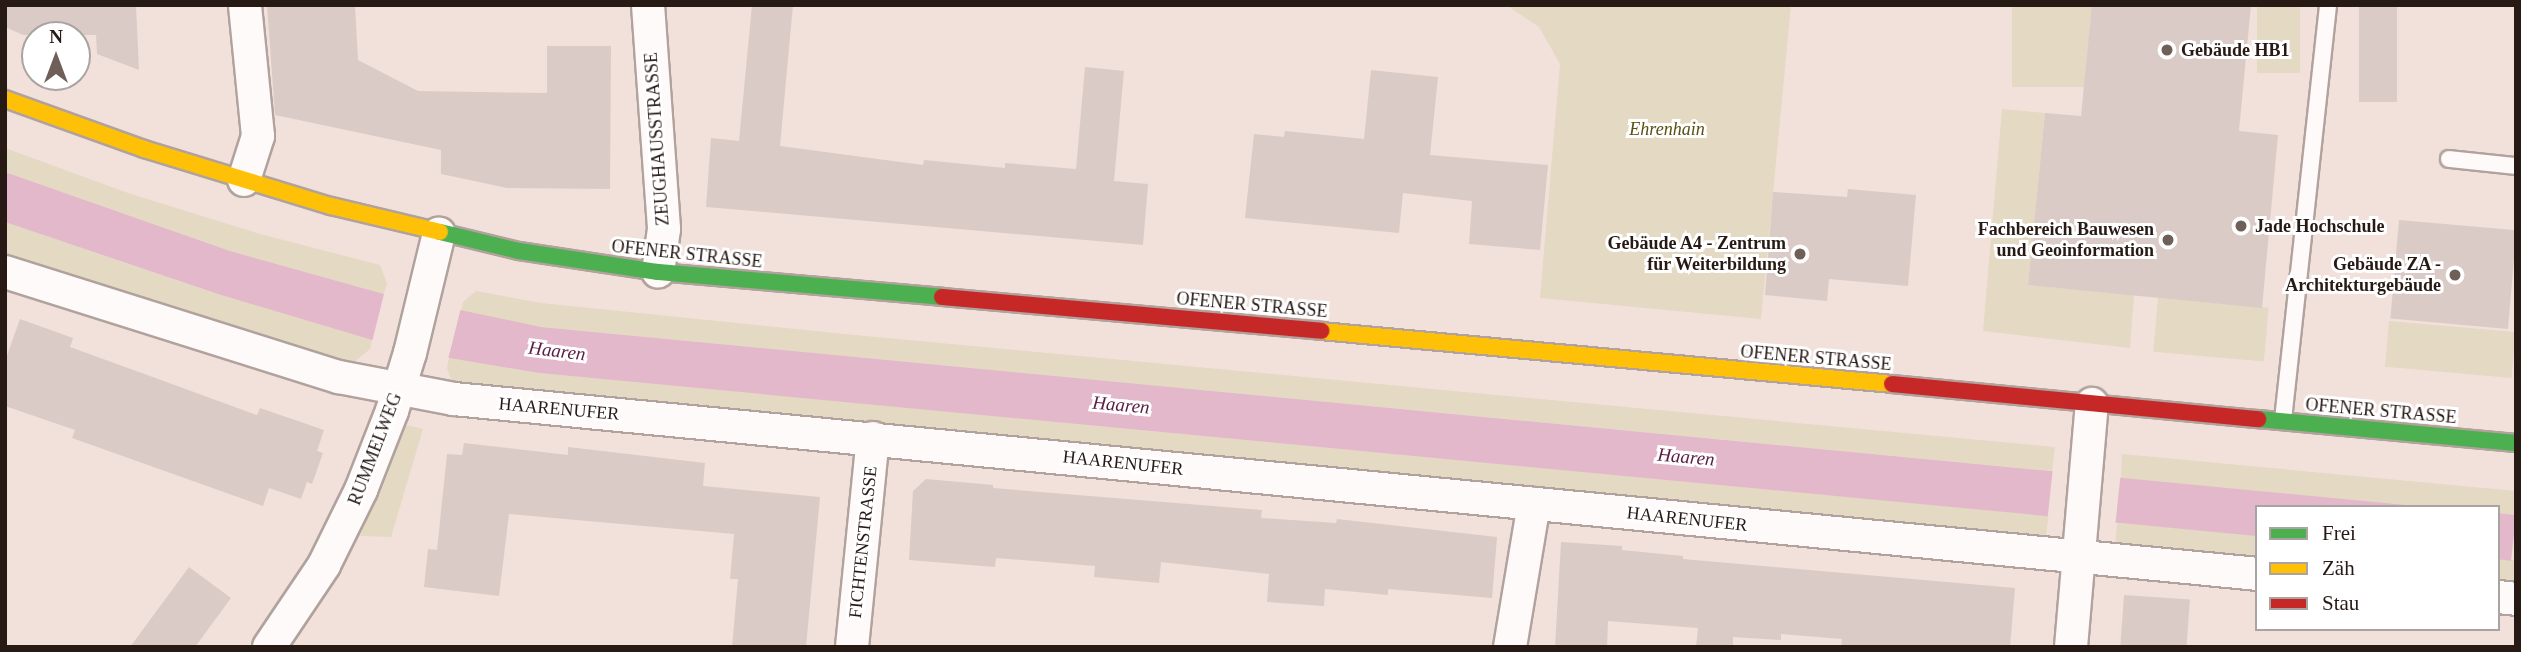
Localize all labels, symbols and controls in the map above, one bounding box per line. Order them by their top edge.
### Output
north arrow [21,21,91,91]
text: N [49,26,63,47]
place label: Gebäude HB1 [2181,39,2290,61]
marker: Gebäude HB1 [2159,42,2175,58]
street label: ZEUGHAUSSTRASSE [640,51,674,227]
park label: Ehrenhain [1629,118,1705,140]
place label: Jade Hochschule [2255,215,2385,237]
marker: Jade Hochschule [2233,218,2249,234]
place label: Fachbereich Bauwesen und Geoinformation [1978,219,2154,262]
marker: Fachbereich Bauwesen und Geoinformation [2160,232,2176,248]
place label: Gebäude A4 - Zentrum für Weiterbildung [1607,233,1786,276]
street label: OFENER STRASSE [611,235,763,273]
marker: Gebäude A4 - Zentrum für Weiterbildung [1792,246,1808,262]
place label: Gebäude ZA - Architekturgebäude [2285,254,2441,296]
marker: Gebäude ZA - Architekturgebäude [2447,267,2463,283]
street label: OFENER STRASSE [1176,288,1328,322]
water label: Haaren [527,336,587,366]
street label: OFENER STRASSE [1740,341,1892,375]
street label: RUMMELWEG [344,390,406,508]
water label: Haaren [1091,391,1151,419]
street label: HAARENUFER [498,393,620,425]
street label: OFENER STRASSE [2305,394,2457,428]
water label: Haaren [1656,443,1716,471]
street label: HAARENUFER [1062,446,1184,480]
street label: FICHTENSTRASSE [844,465,882,619]
street label: HAARENUFER [1626,502,1748,536]
legend [2255,505,2500,631]
text: Frei [2322,521,2356,545]
text: Zäh [2322,556,2355,580]
text: Stau [2322,591,2359,615]

